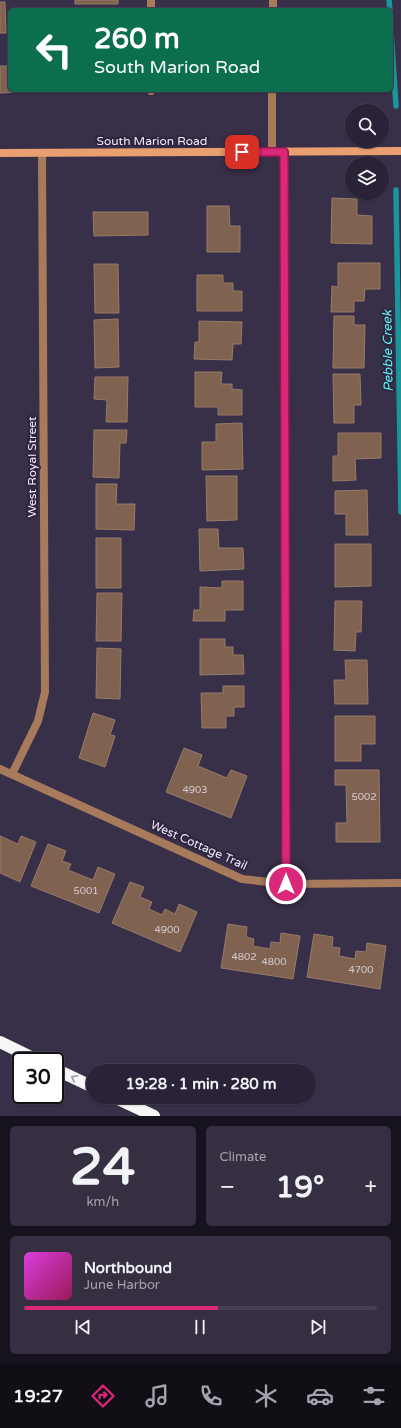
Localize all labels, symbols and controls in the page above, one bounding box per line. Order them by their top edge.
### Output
text: 260 m [94,22,180,56]
icon: left [28,24,80,76]
text: South Marion Road [94,56,260,78]
map controls [345,104,389,200]
button: search [345,104,389,148]
street label: South Marion Road [97,134,207,148]
pin [225,135,259,169]
icon: arrive [231,141,253,163]
button: layers [345,156,389,200]
water label: Pebble Creek [379,309,397,392]
street label: West Royal Street [25,416,39,518]
house number: 4903 [182,784,208,796]
house number: 5002 [351,791,377,803]
street label: West Cottage Trail [148,817,250,873]
position arrow [265,863,307,905]
house number: 5001 [73,885,99,897]
house number: 4900 [154,924,180,936]
house number: 4802 [231,951,257,963]
house number: 4800 [261,956,287,968]
house number: 4700 [348,964,374,976]
speed limit sign: 30 [12,1052,64,1104]
one-way arrow [71,1075,78,1083]
text: 19:28 · 1 min · 280 m [126,1075,276,1093]
text: 24 [70,1136,135,1199]
text: Climate [220,1149,266,1165]
text: 19° [275,1169,324,1206]
text: − [220,1174,235,1200]
text: + [365,1174,377,1200]
text: km/h [86,1194,119,1210]
text: Northbound [84,1259,172,1277]
text: June Harbor [84,1277,160,1293]
icon: previous [72,1316,94,1338]
icon: pause [189,1316,211,1338]
icon: next [307,1316,329,1338]
icon: directions [89,1382,117,1410]
icon: music [143,1382,171,1410]
icon: phone [197,1382,225,1410]
icon: climate [252,1382,280,1410]
icon: car [306,1382,334,1410]
icon: filters [360,1382,388,1410]
text: 19:27 [13,1385,63,1407]

